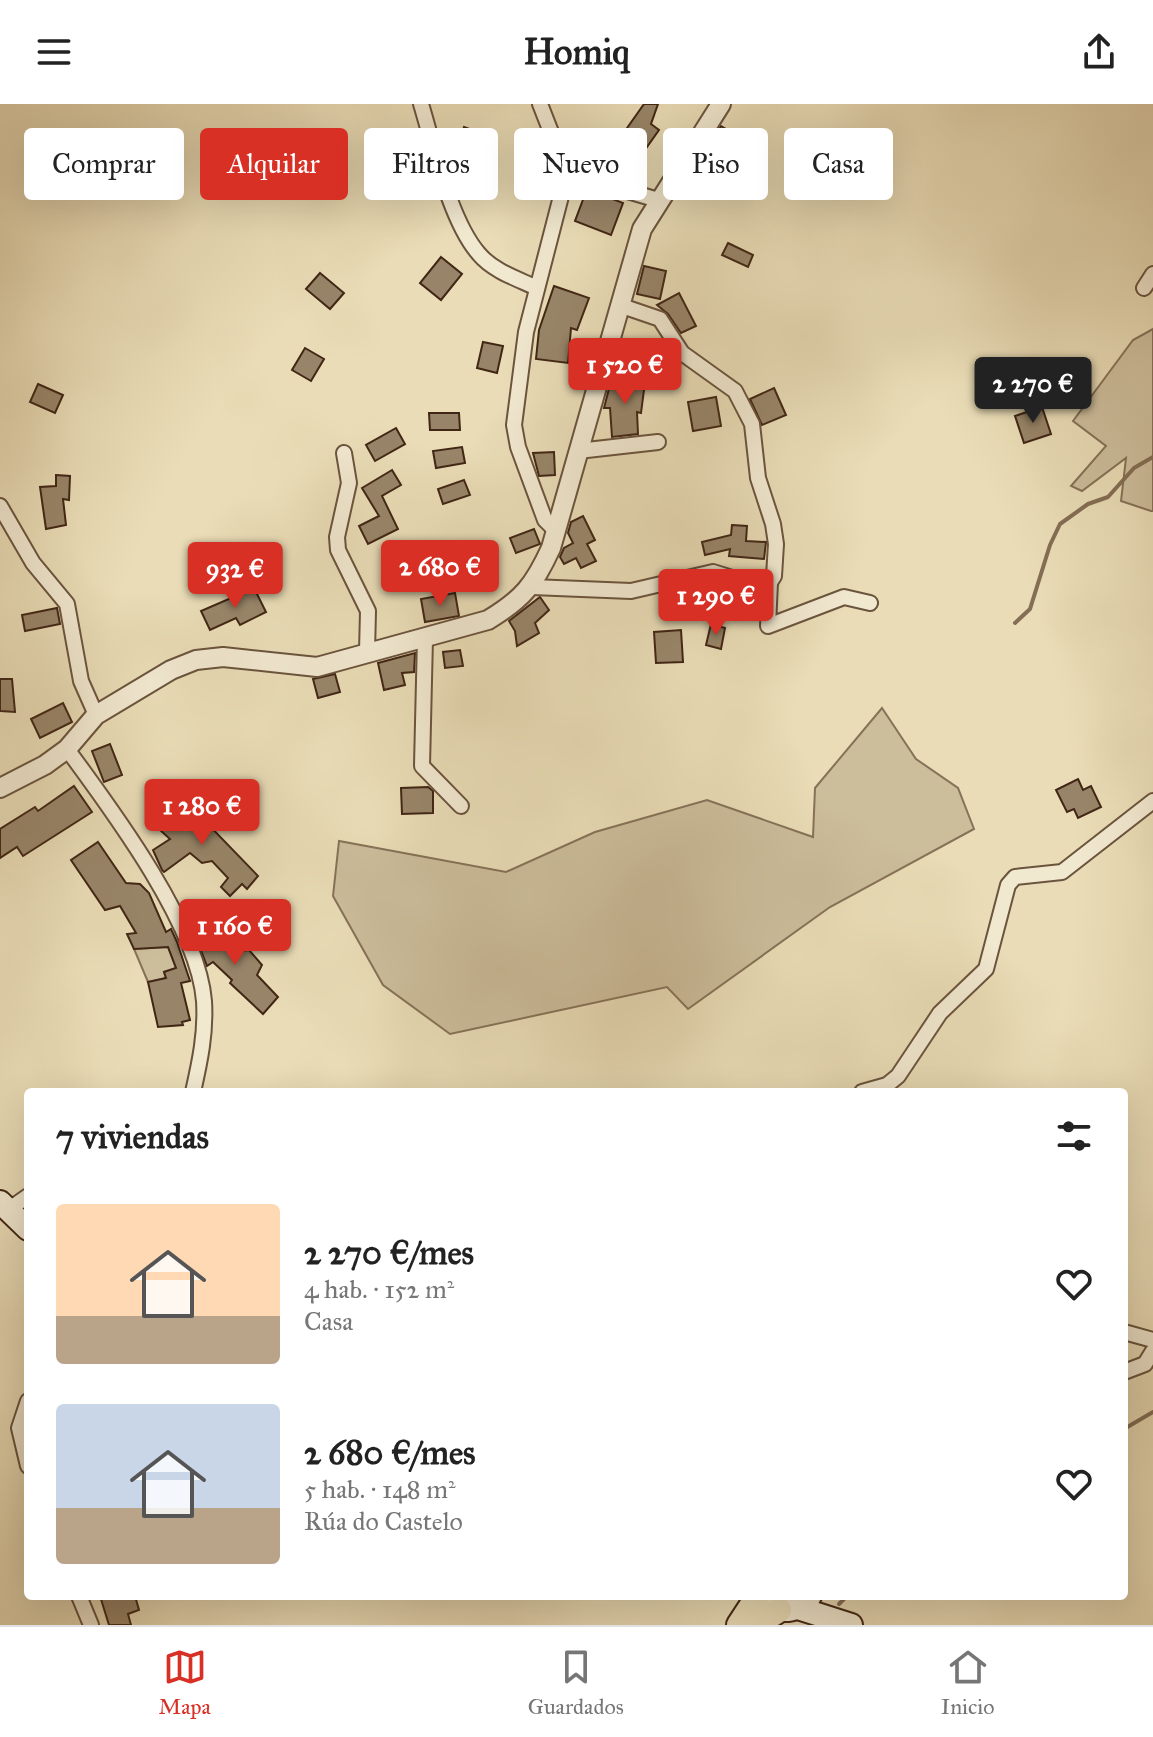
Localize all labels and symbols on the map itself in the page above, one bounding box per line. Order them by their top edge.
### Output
pin: 1 520 € [551,338,699,406]
pin: 2 270 € [959,357,1107,425]
pin: 2 680 € [366,540,514,608]
pin: 932 € [179,542,291,610]
pin: 1 290 € [642,569,790,637]
pin: 1 280 € [128,779,276,847]
pin: 1 160 € [161,899,309,967]

